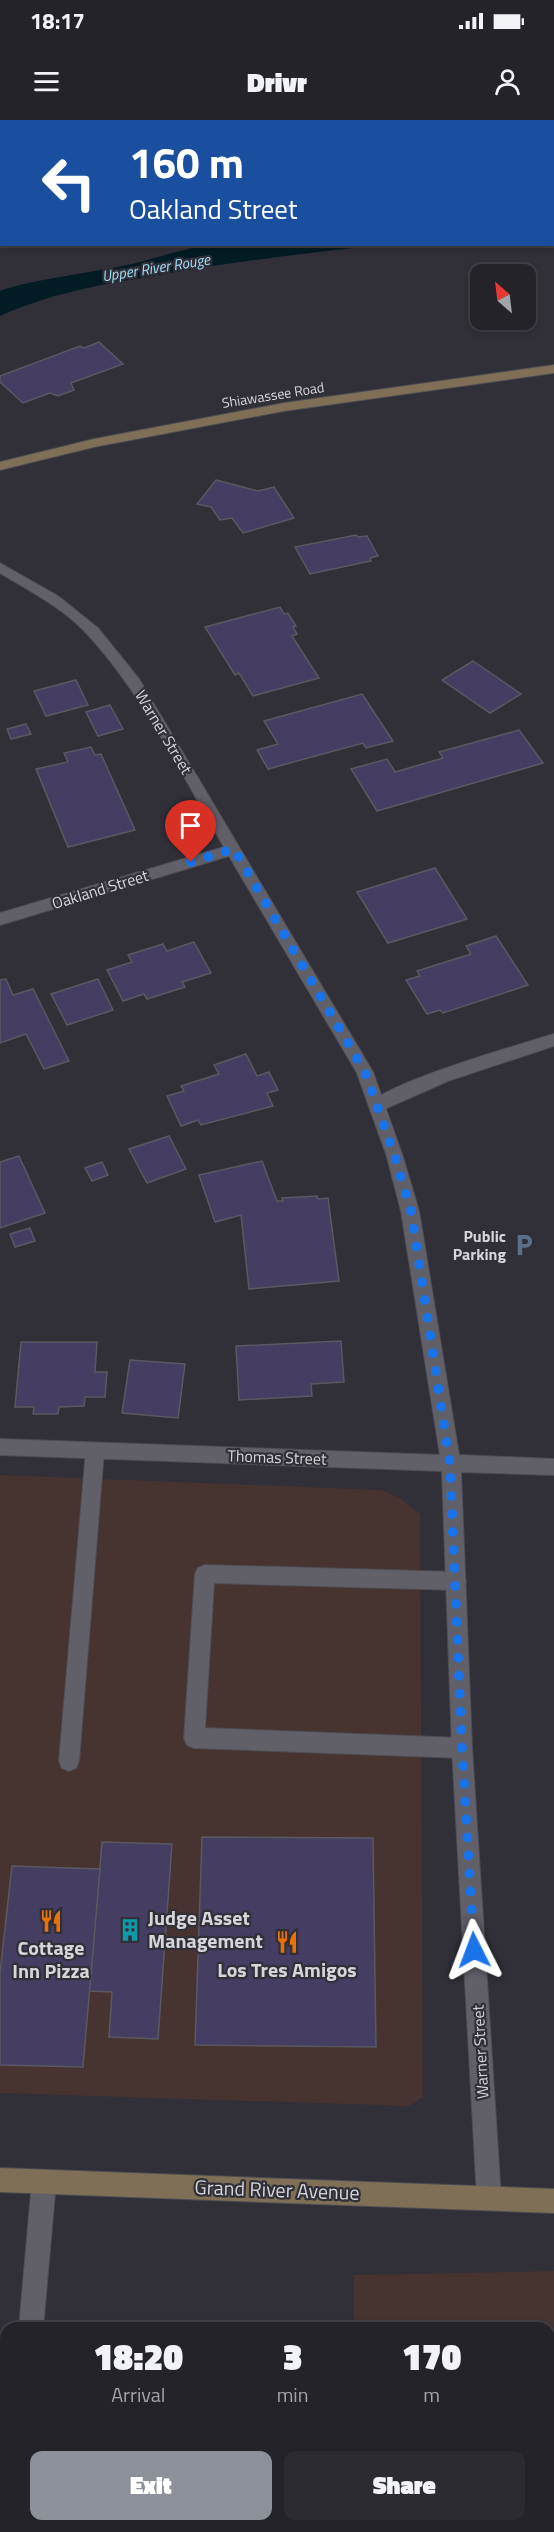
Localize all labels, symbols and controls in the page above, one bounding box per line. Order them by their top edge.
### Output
text: 18:17 [30,4,85,38]
text: Drivr [247,61,307,102]
icon: menu [30,65,63,98]
icon: person [491,65,524,98]
text: 160 m [129,130,244,194]
icon: left [30,144,108,222]
text: Oakland Street [129,188,297,229]
water label: Upper River Rouge [100,247,213,287]
north arrow [470,264,536,330]
map controls [470,264,536,330]
street label: Shiawassee Road [220,376,326,413]
street label: Warner Street [129,685,199,779]
pin [165,800,216,862]
icon: arrive [174,809,207,842]
street label: Oakland Street [49,863,152,915]
place label: Public Parking [453,1224,506,1266]
parking icon: Public Parking [511,1232,537,1258]
street label: Thomas Street [227,1443,327,1471]
place label: Judge Asset Management [148,1902,263,1956]
restaurant icon: Cottage Inn Pizza [38,1908,64,1934]
building icon: Judge Asset Management [117,1917,143,1943]
position arrow [442,1918,506,1982]
restaurant icon: Los Tres Amigos [274,1929,300,1955]
place label: Cottage Inn Pizza [12,1932,90,1986]
place label: Los Tres Amigos [217,1954,357,1985]
street label: Warner Street [466,2004,494,2100]
street label: Grand River Avenue [194,2171,360,2208]
text: 18:20 [94,2329,183,2384]
text: 3 [283,2329,302,2384]
text: 170 [402,2329,461,2384]
text: Arrival [111,2379,165,2410]
text: min [277,2379,308,2410]
text: m [423,2379,440,2410]
button: Exit [30,2451,272,2520]
button: Share [284,2451,525,2520]

